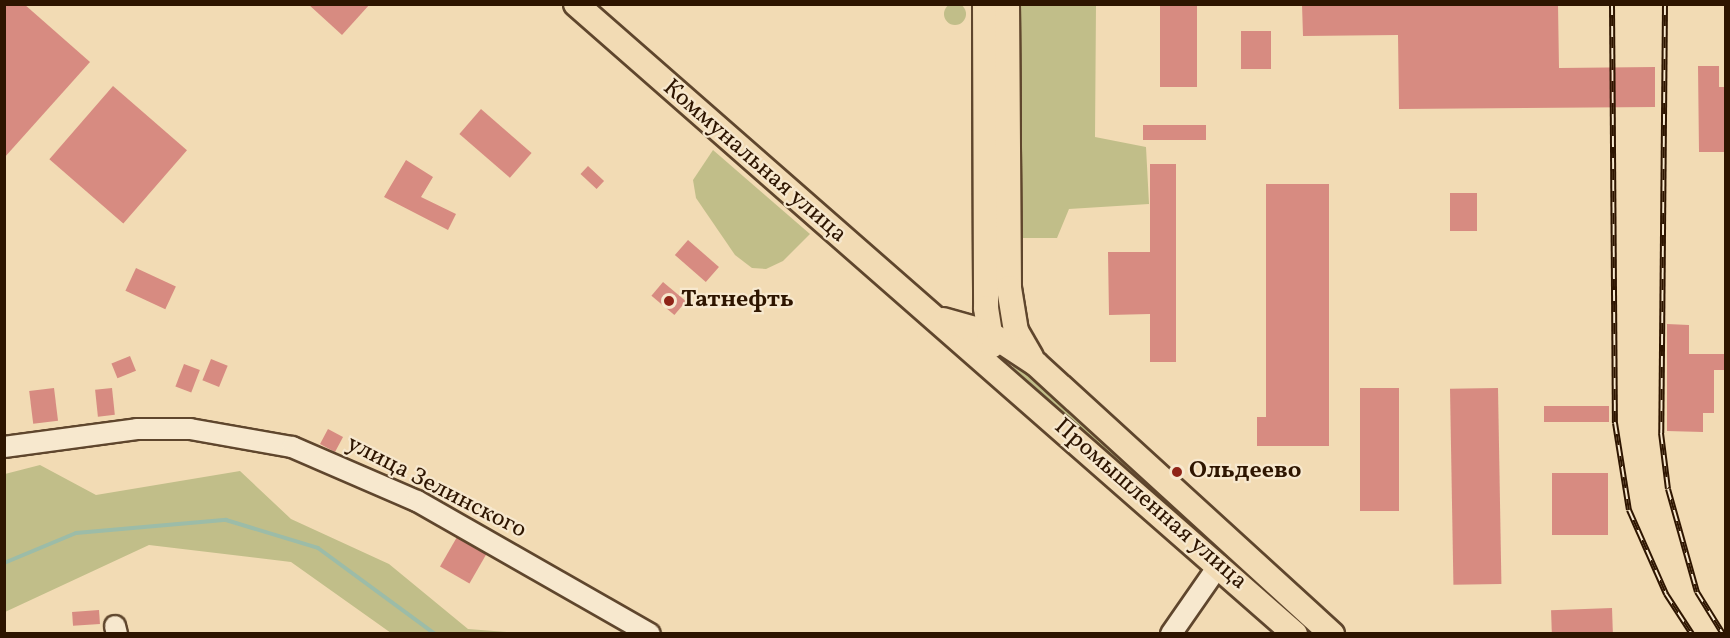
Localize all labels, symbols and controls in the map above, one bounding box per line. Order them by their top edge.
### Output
street label: Коммунальная улица [656,74,852,250]
place label: Татнефть [681,287,794,315]
marker: Татнефть [662,294,676,308]
street label: Промышленная улица [1047,413,1253,597]
street label: улица Зелинского [341,430,531,546]
place label: Ольдеево [1189,458,1302,486]
marker: Ольдеево [1170,465,1184,479]

